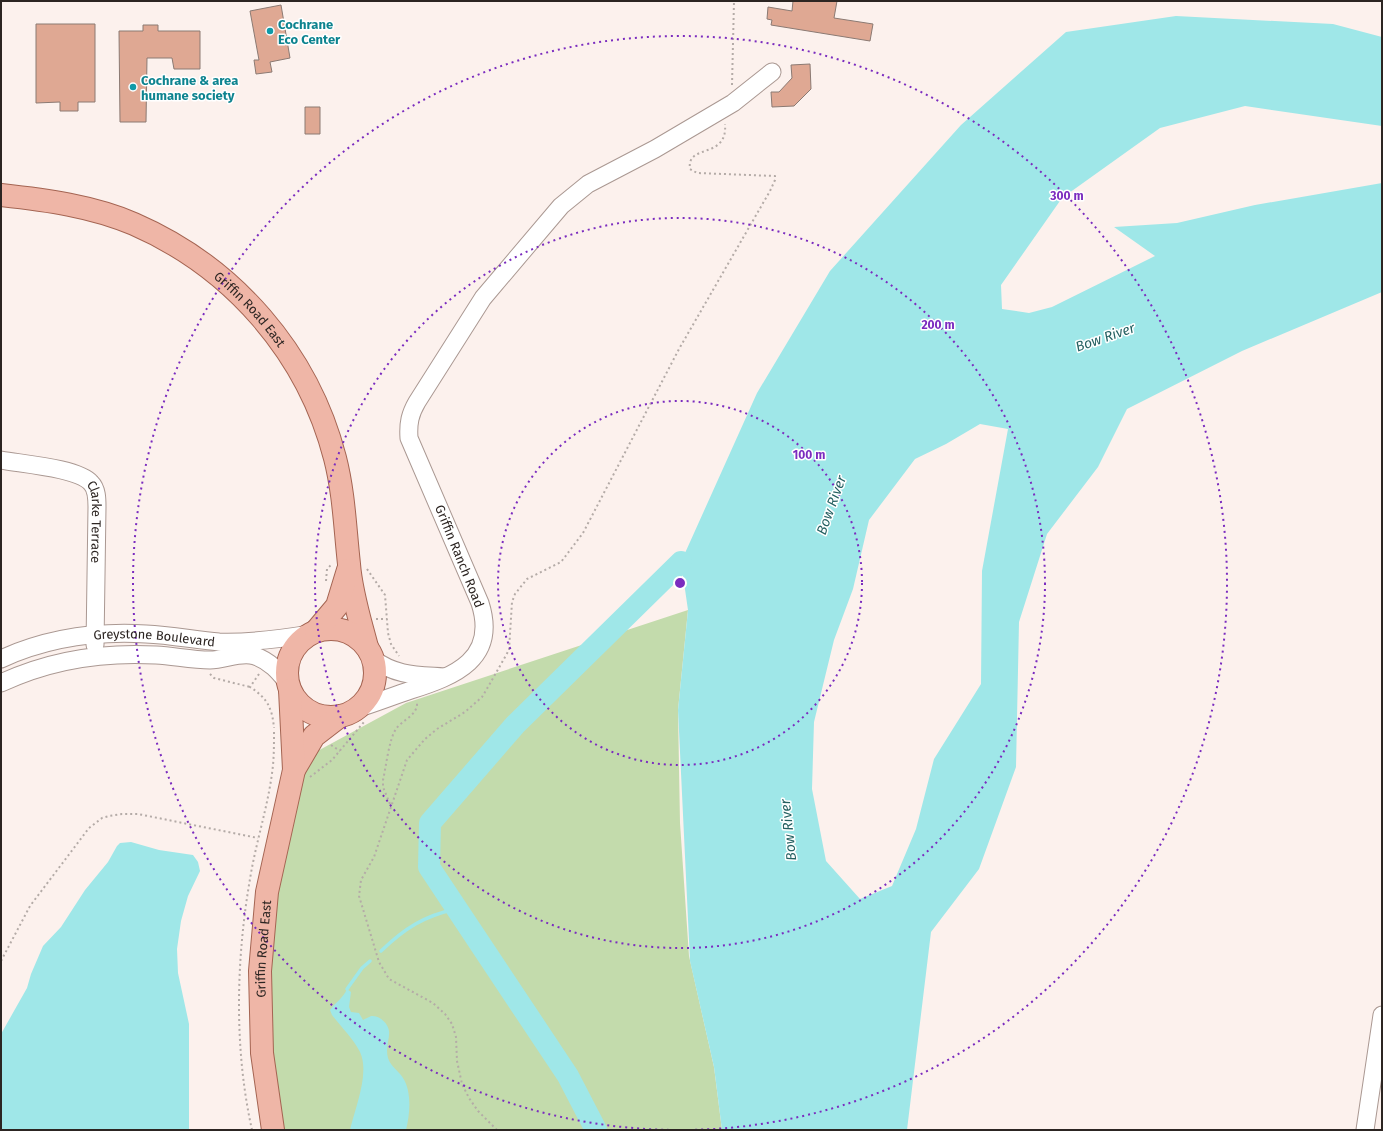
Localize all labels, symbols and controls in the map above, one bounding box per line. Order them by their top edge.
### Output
place label: Cochrane Eco Center [278,17,341,47]
marker: Cochrane Eco Center [265,26,275,36]
place label: Cochrane & area humane society [141,73,238,103]
marker: Cochrane & area humane society [128,82,138,92]
text: 300 m [1049,189,1084,203]
street label: Griffin Road East [211,268,289,350]
text: 200 m [921,318,955,332]
water label: Bow River [1073,319,1138,356]
text: 100 m [793,448,825,462]
water label: Bow River [813,473,850,537]
street label: Clarke Terrace [84,478,104,563]
street label: Griffin Ranch Road [432,503,487,610]
centre of rings [673,576,687,590]
street label: Greystone Boulevard [93,626,216,650]
water label: Bow River [777,798,800,862]
street label: Griffin Road East [253,899,274,998]

